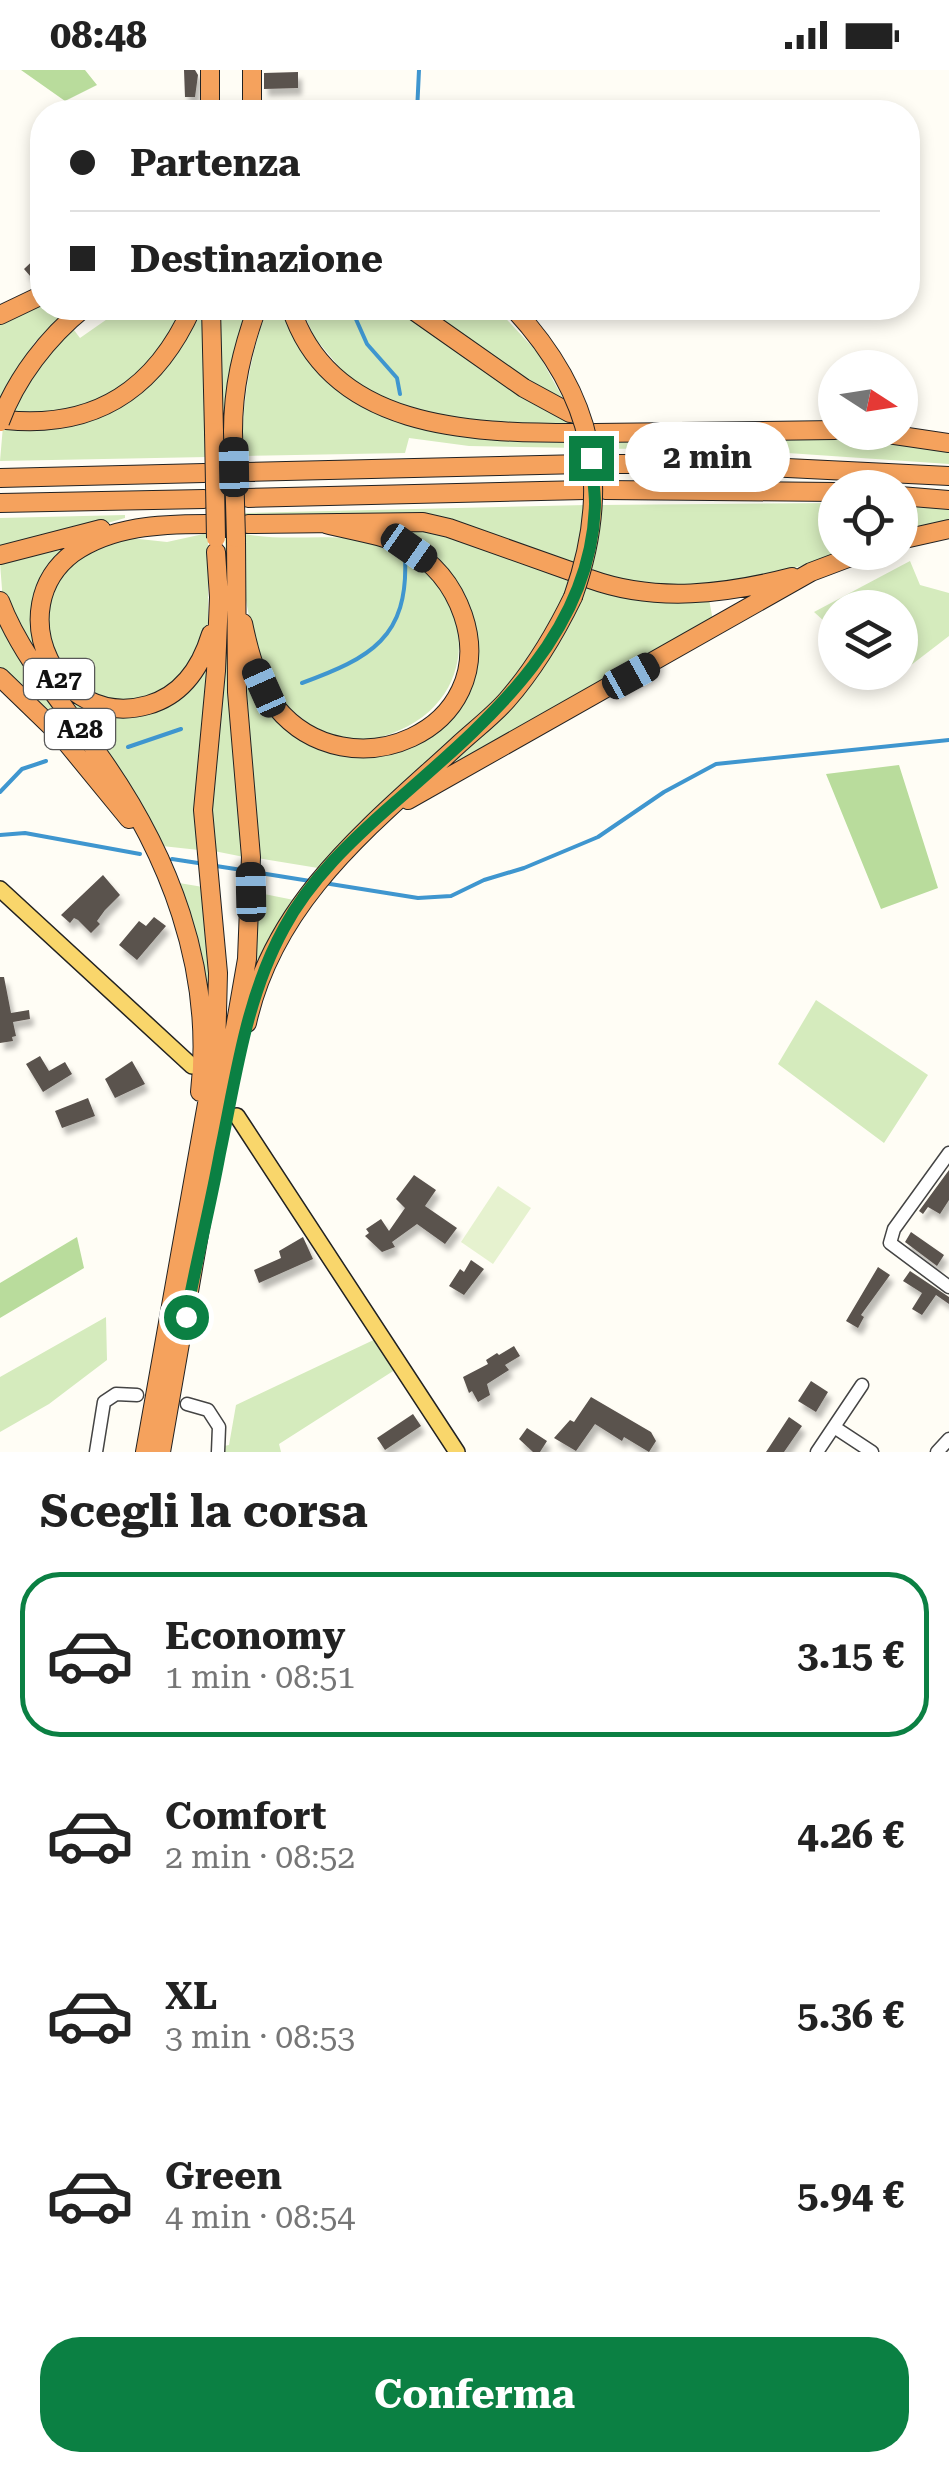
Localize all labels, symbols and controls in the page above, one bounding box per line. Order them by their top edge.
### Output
text: 08:48 [50,13,147,57]
text: Partenza [130,141,300,185]
text: Destinazione [130,237,383,281]
north arrow [818,350,918,450]
map controls [818,350,918,690]
callout: 2 min [626,423,791,493]
route end [569,436,614,481]
car [218,437,250,497]
text: 2 min [663,438,752,476]
button: locate [818,470,918,570]
car [376,519,442,577]
button: layers [818,590,918,690]
car [597,648,665,704]
car [238,654,290,722]
road number: A27 [24,659,94,699]
road number: A28 [45,709,115,749]
car [235,862,267,922]
route start [164,1295,209,1340]
text: Scegli la corsa [40,1485,368,1538]
icon: car [45,1610,135,1700]
text: Economy [165,1614,345,1658]
text: 3.15 € [797,1633,904,1677]
text: 1 min · 08:51 [165,1658,355,1696]
icon: car [45,1790,135,1880]
text: Comfort [165,1794,326,1838]
text: 4.26 € [797,1813,904,1857]
text: 2 min · 08:52 [165,1838,355,1876]
icon: car [45,1970,135,2060]
text: XL [165,1974,217,2018]
text: 5.36 € [797,1993,904,2037]
text: 3 min · 08:53 [165,2018,355,2056]
icon: car [45,2150,135,2240]
text: Green [165,2154,282,2198]
text: 5.94 € [797,2173,904,2217]
text: 4 min · 08:54 [165,2198,355,2236]
button: Conferma [40,2337,909,2452]

